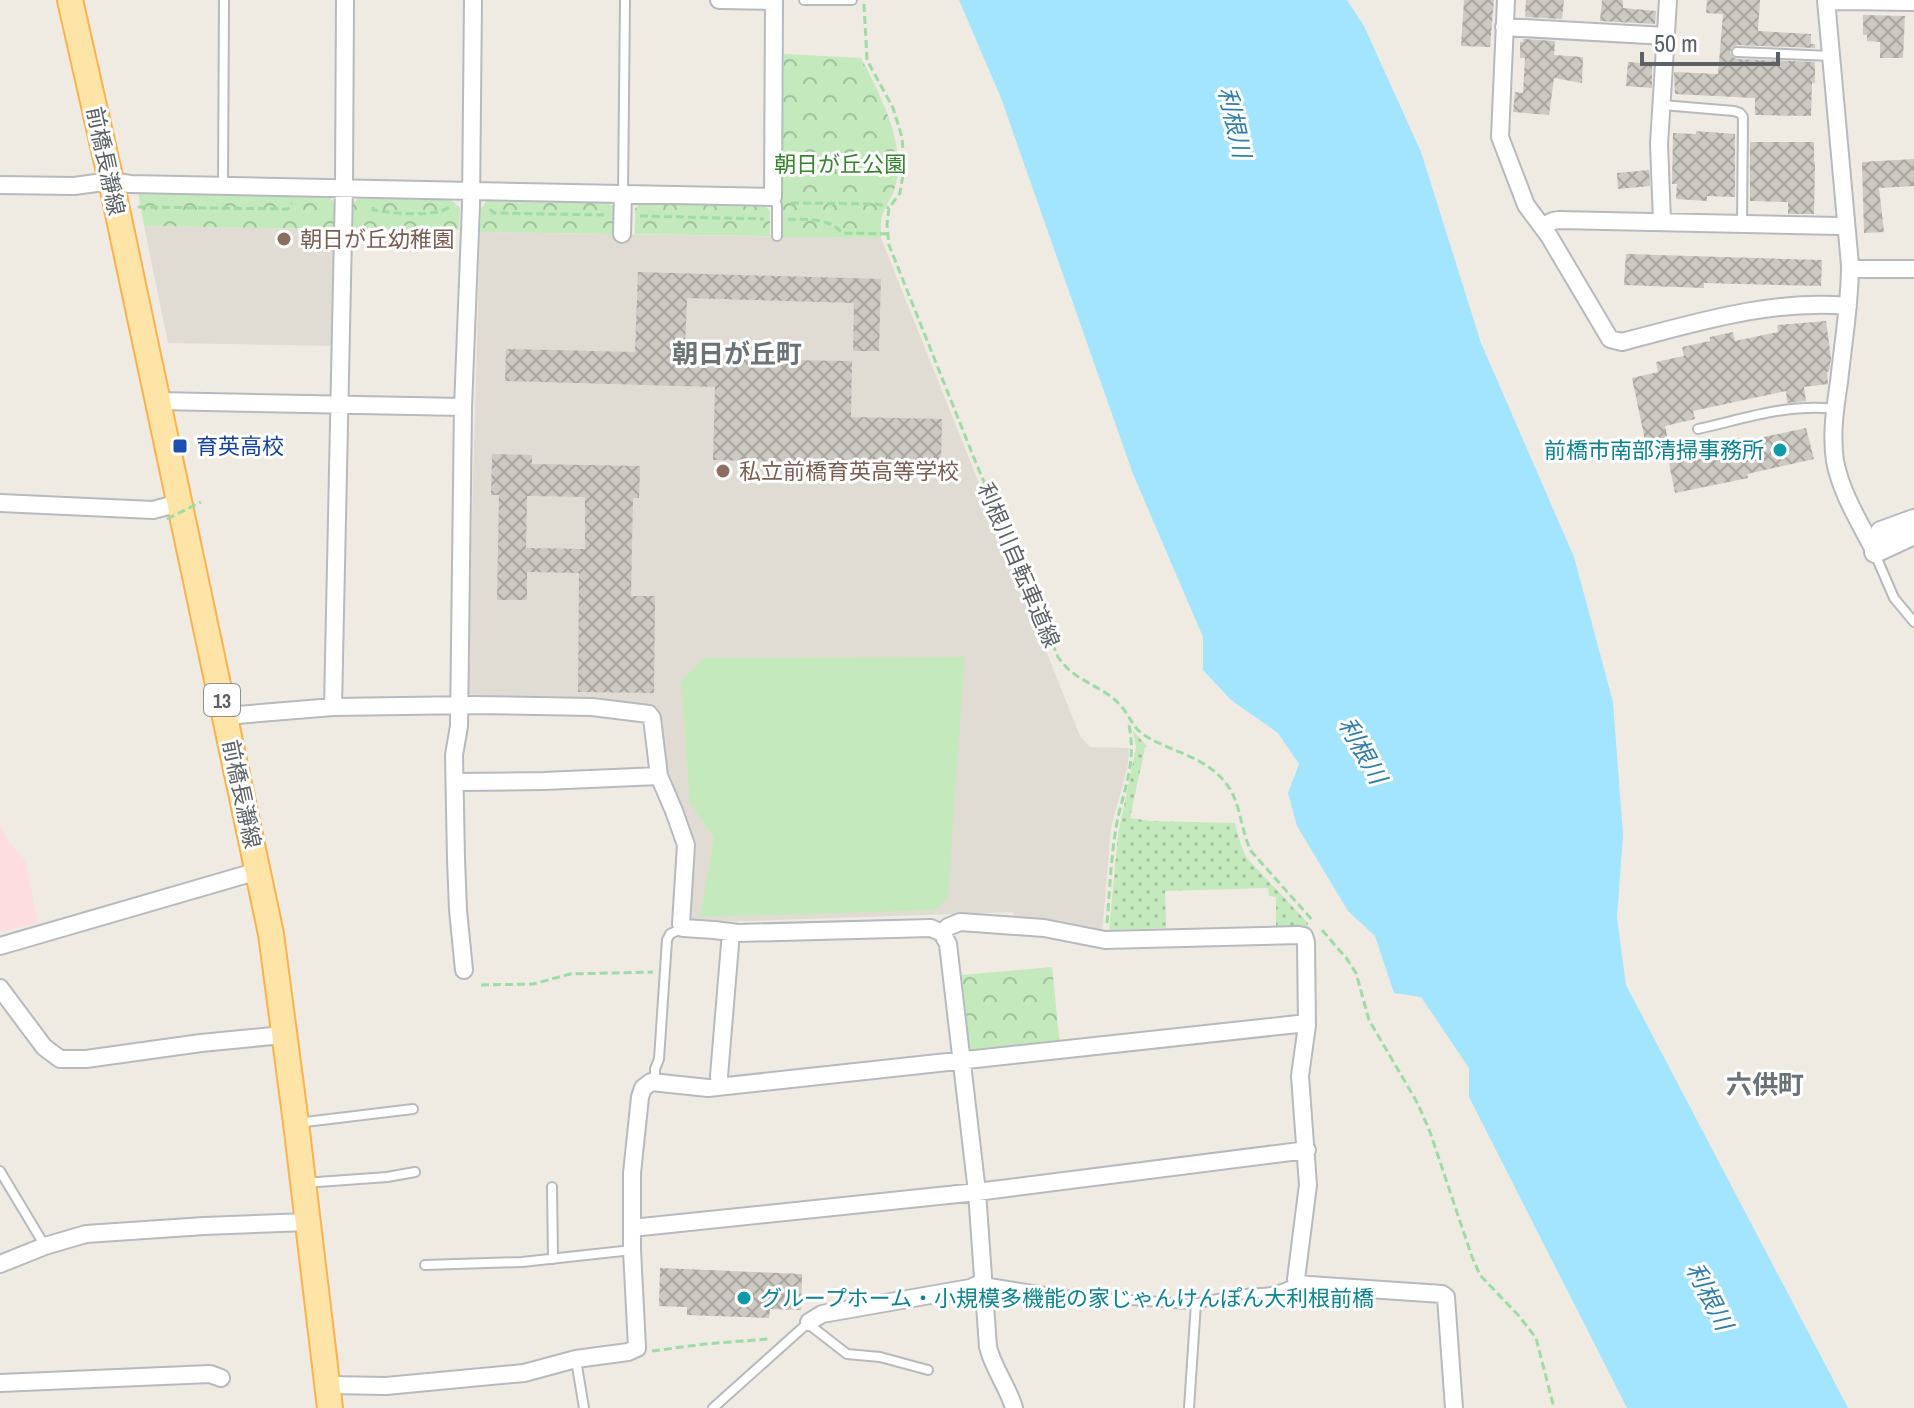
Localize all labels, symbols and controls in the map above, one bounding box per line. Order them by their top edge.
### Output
scale bar [1642,16,1778,66]
text: 50 m [1654,27,1698,59]
water label: 利根川 [1211,83,1259,164]
street label: 前橋長瀞線 [80,104,132,218]
park label: 朝日が丘公園 [774,149,906,179]
place label: 朝日が丘幼稚園 [300,224,454,254]
marker: 朝日が丘幼稚園 [275,230,293,248]
district label: 朝日が丘町 [672,336,802,371]
place label: 育英高校 [196,431,284,461]
place label: 前橋市南部清掃事務所 [1544,435,1764,465]
marker: 育英高校 [171,437,189,455]
marker: 前橋市南部清掃事務所 [1771,441,1789,459]
place label: 私立前橋育英高等学校 [739,456,959,486]
marker: 私立前橋育英高等学校 [714,462,732,480]
street label: 利根川自転車道線 [971,478,1067,652]
road number: 13 [204,684,240,716]
water label: 利根川 [1332,711,1396,792]
street label: 前橋長瀞線 [216,737,268,851]
district label: 六供町 [1726,1067,1804,1102]
water label: 利根川 [1679,1257,1742,1338]
place label: グループホーム・小規模多機能の家じゃんけんぽん大利根前橋 [760,1283,1374,1313]
marker: グループホーム・小規模多機能の家じゃんけんぽん大利根前橋 [735,1289,753,1307]

